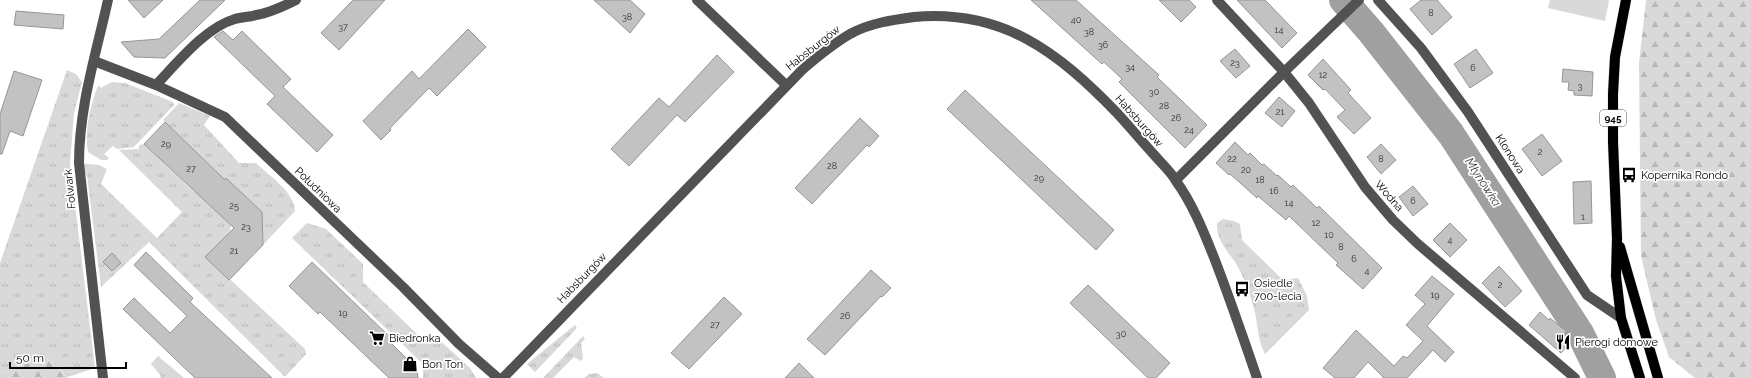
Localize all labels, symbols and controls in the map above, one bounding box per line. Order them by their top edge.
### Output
house number: 8 [1428,8,1434,18]
house number: 38 [622,12,632,22]
house number: 40 [1071,15,1082,25]
house number: 37 [338,22,348,32]
street label: Habsburgów [783,23,843,73]
house number: 14 [1275,25,1283,35]
house number: 38 [1084,27,1094,37]
house number: 36 [1098,40,1109,50]
house number: 23 [1230,58,1240,68]
house number: 34 [1125,62,1135,72]
house number: 6 [1470,63,1476,73]
house number: 12 [1319,70,1328,80]
house number: 3 [1578,81,1583,91]
house number: 30 [1149,87,1160,97]
street label: Habsburgów [1112,92,1166,150]
house number: 28 [1159,101,1169,111]
house number: 21 [1276,107,1284,117]
road number: 945 [1600,110,1626,126]
house number: 26 [1171,113,1182,123]
house number: 24 [1184,125,1194,135]
street label: Klonowa [1493,132,1527,176]
house number: 29 [161,139,171,149]
house number: 2 [1538,147,1543,157]
house number: 22 [1227,154,1237,164]
house number: 8 [1378,154,1384,164]
water label: Młynówka [1462,155,1504,209]
house number: 28 [827,161,837,171]
house number: 27 [186,164,196,174]
street label: Południowa [292,165,344,215]
house number: 20 [1241,165,1252,175]
bus stop icon: Kopernika Rondo [1620,166,1638,184]
street label: Folwark [61,168,79,210]
place label: Kopernika Rondo [1641,169,1729,182]
house number: 29 [1034,173,1044,183]
house number: 18 [1255,175,1265,185]
street label: Wodna [1372,178,1406,214]
house number: 16 [1269,186,1279,196]
house number: 6 [1410,196,1416,206]
house number: 14 [1285,198,1293,208]
house number: 25 [229,201,239,211]
house number: 1 [1581,212,1585,222]
house number: 12 [1312,218,1321,228]
house number: 23 [241,222,251,232]
house number: 10 [1324,230,1334,240]
house number: 4 [1448,235,1453,245]
house number: 8 [1338,242,1344,252]
house number: 21 [230,246,238,256]
street label: Habsburgów [555,250,609,306]
house number: 6 [1351,254,1357,264]
house number: 4 [1365,266,1370,276]
place label: Osiedle 700-lecia [1254,277,1302,303]
bus stop icon: Osiedle 700-lecia [1233,280,1251,298]
house number: 2 [1498,280,1503,290]
house number: 19 [1430,290,1440,300]
house number: 19 [338,308,348,318]
house number: 26 [840,311,851,321]
house number: 27 [710,320,720,330]
supermarket icon: Biedronka [368,329,386,347]
house number: 30 [1116,329,1127,339]
place label: Biedronka [389,332,440,345]
restaurant icon: Pierogi domowe [1554,333,1572,351]
place label: Pierogi domowe [1575,336,1659,349]
scale bar [10,344,126,370]
text: 50 m [16,351,44,365]
shop icon: Bon Ton [401,355,419,373]
place label: Bon Ton [422,358,463,371]

